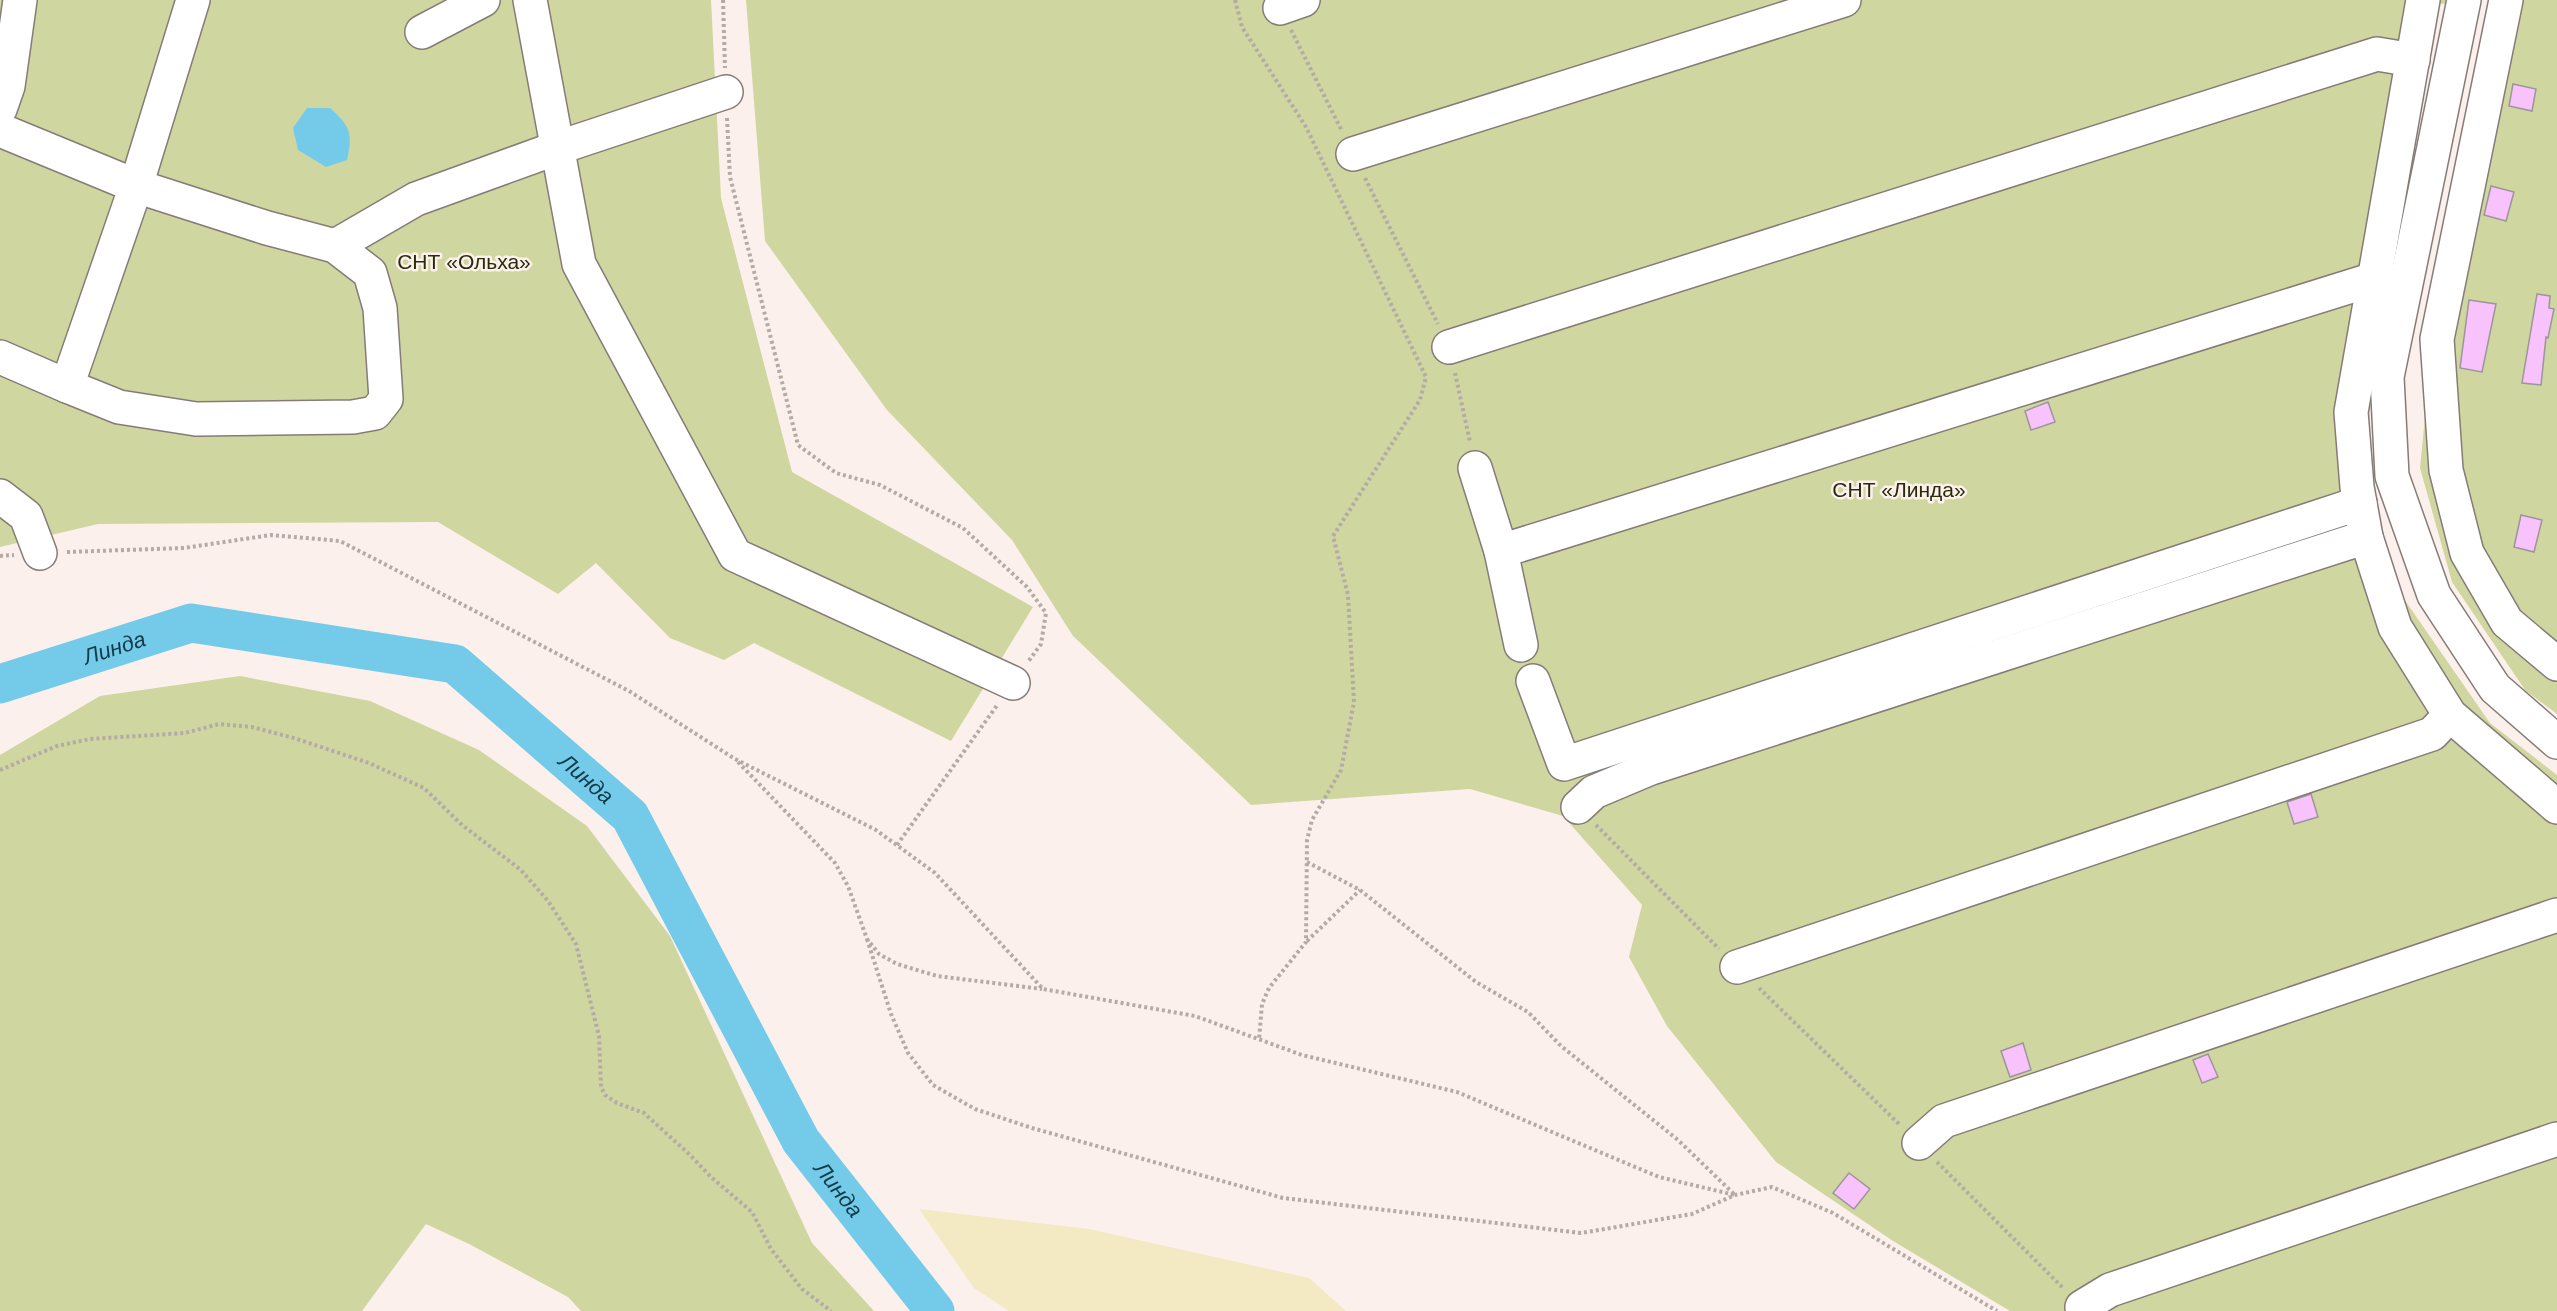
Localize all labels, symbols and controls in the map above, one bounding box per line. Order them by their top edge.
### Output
park label: СНТ «Ольха» [397,250,531,273]
park label: СНТ «Линда» [1832,478,1966,501]
water label: Линда [78,626,149,670]
water label: Линда [552,747,619,809]
water label: Линда [808,1155,868,1222]

